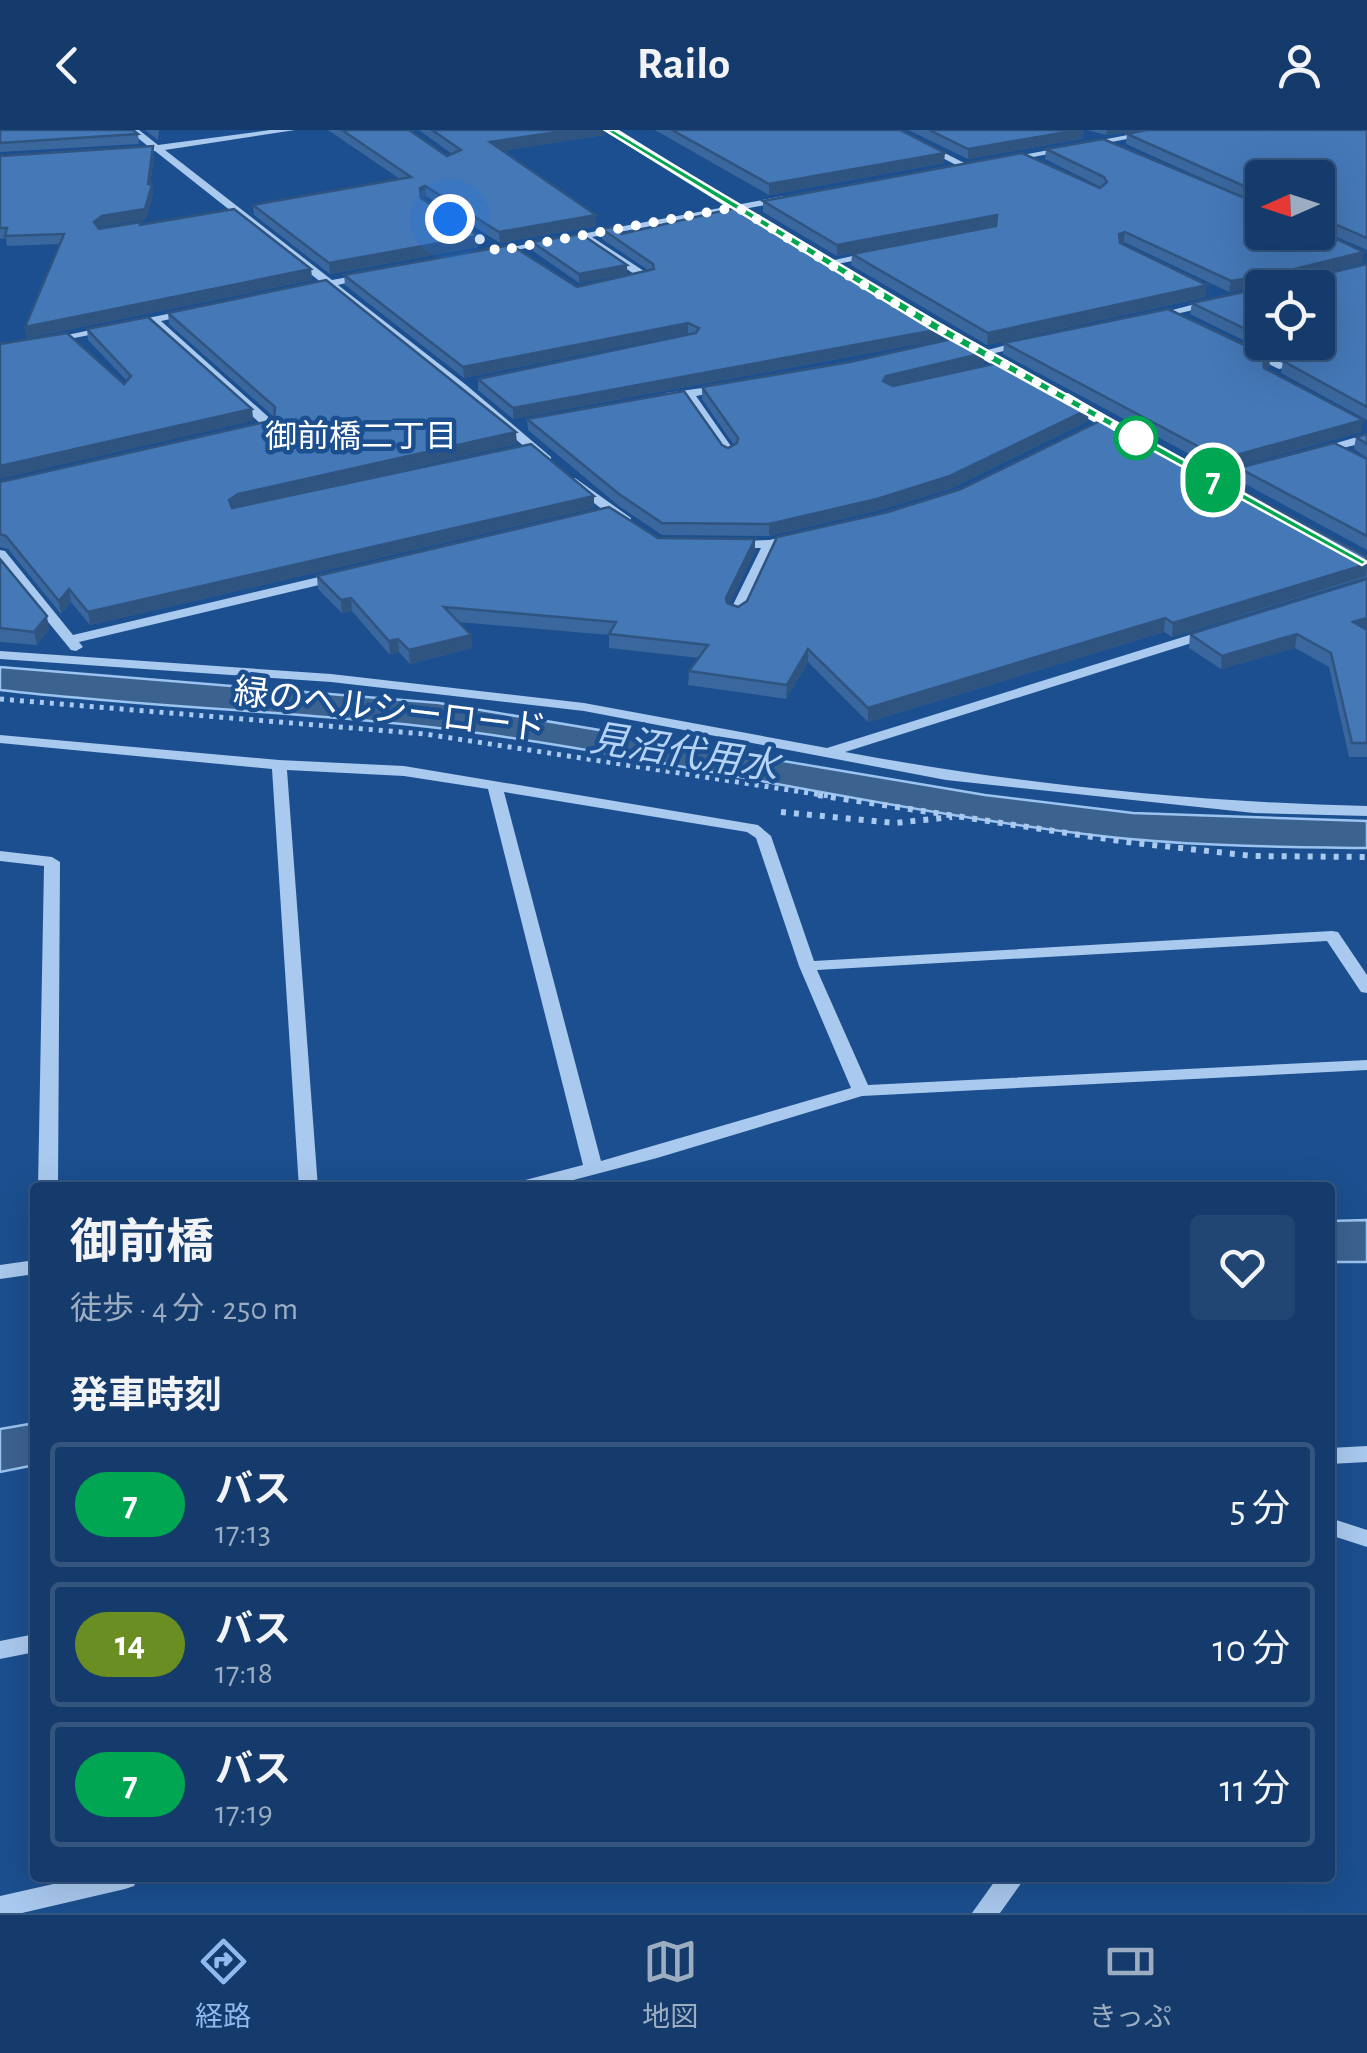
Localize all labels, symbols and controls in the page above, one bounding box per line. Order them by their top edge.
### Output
icon: back [40,38,95,93]
icon: person [1272,38,1327,93]
text: Railo [637,42,730,87]
north arrow [1245,160,1335,250]
map controls [1245,160,1335,360]
your location [425,194,475,244]
button: locate [1245,270,1335,360]
unlabelled marker [1115,417,1157,459]
district label: 御前橋二丁目 [265,419,457,453]
line badge: 7 [1180,448,1246,512]
text: 7 [1205,463,1221,498]
street label: 緑のヘルシーロード [232,672,549,748]
water label: 見沼代用水 [587,718,785,788]
button: heart [1190,1215,1295,1320]
text: 御前橋 [70,1220,214,1268]
text: 徒歩 · 4 分 · 250 m [70,1293,298,1325]
text: 発車時刻 [70,1378,222,1416]
text: バス [215,1472,291,1510]
text: 7 [122,1487,138,1522]
text: 5 分 [1230,1491,1290,1529]
text: 17:13 [215,1517,271,1549]
text: バス [215,1612,291,1650]
text: 14 [115,1627,145,1662]
text: 10 分 [1213,1631,1290,1669]
text: 17:18 [215,1657,273,1689]
text: バス [215,1752,291,1790]
text: 7 [122,1767,138,1802]
text: 11 分 [1220,1771,1290,1809]
text: 17:19 [215,1797,273,1829]
tab: 経路 [195,1934,251,2035]
tab: 地図 [642,1934,698,2035]
tab: きっぷ [1089,1934,1172,2035]

